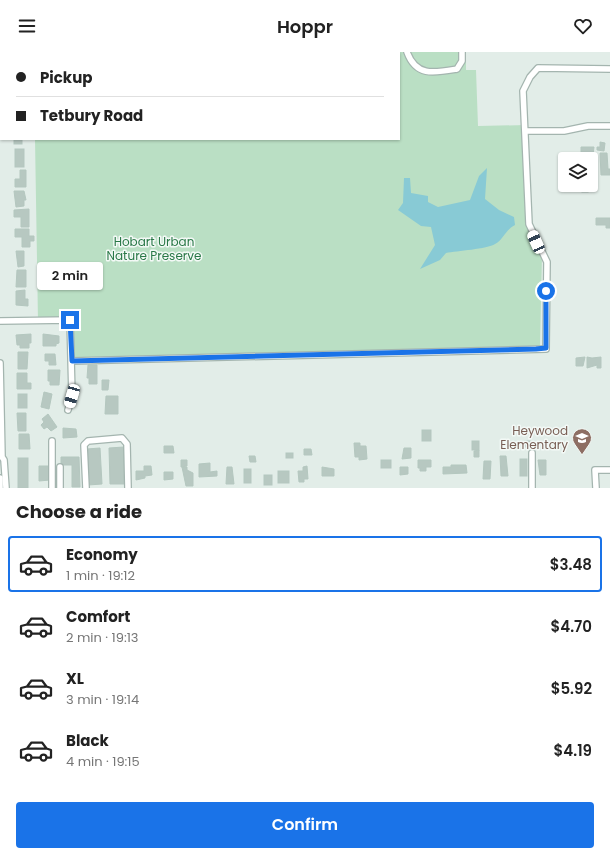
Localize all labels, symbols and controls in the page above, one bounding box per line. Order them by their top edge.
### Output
text: Hoppr [277,14,333,39]
icon: menu [16,15,38,37]
icon: heart [572,15,594,37]
text: Pickup [40,67,92,88]
text: Tetbury Road [40,105,143,126]
map controls [558,152,598,192]
button: layers [558,152,598,192]
car [526,229,546,255]
park label: Hobart Urban Nature Preserve [107,233,201,264]
callout: 2 min [37,262,103,290]
text: 2 min [52,266,88,285]
route start [537,282,555,300]
route end [61,311,79,329]
car [63,383,81,409]
place label: Heywood Elementary [500,422,568,453]
school or university icon: Heywood Elementary [571,427,593,455]
text: Choose a ride [16,499,142,524]
text: Economy [66,544,138,565]
icon: car [18,546,54,582]
text: $3.48 [550,554,592,575]
text: 1 min · 19:12 [66,566,135,585]
text: Comfort [66,606,130,627]
icon: car [18,608,54,644]
text: $4.70 [550,616,592,637]
text: 2 min · 19:13 [66,628,139,647]
text: XL [66,668,84,689]
icon: car [18,670,54,706]
text: $5.92 [551,678,592,699]
text: 3 min · 19:14 [66,690,139,709]
text: Black [66,730,109,751]
icon: car [18,732,54,768]
text: $4.19 [554,740,592,761]
text: 4 min · 19:15 [66,752,140,771]
button: Confirm [16,802,594,848]

